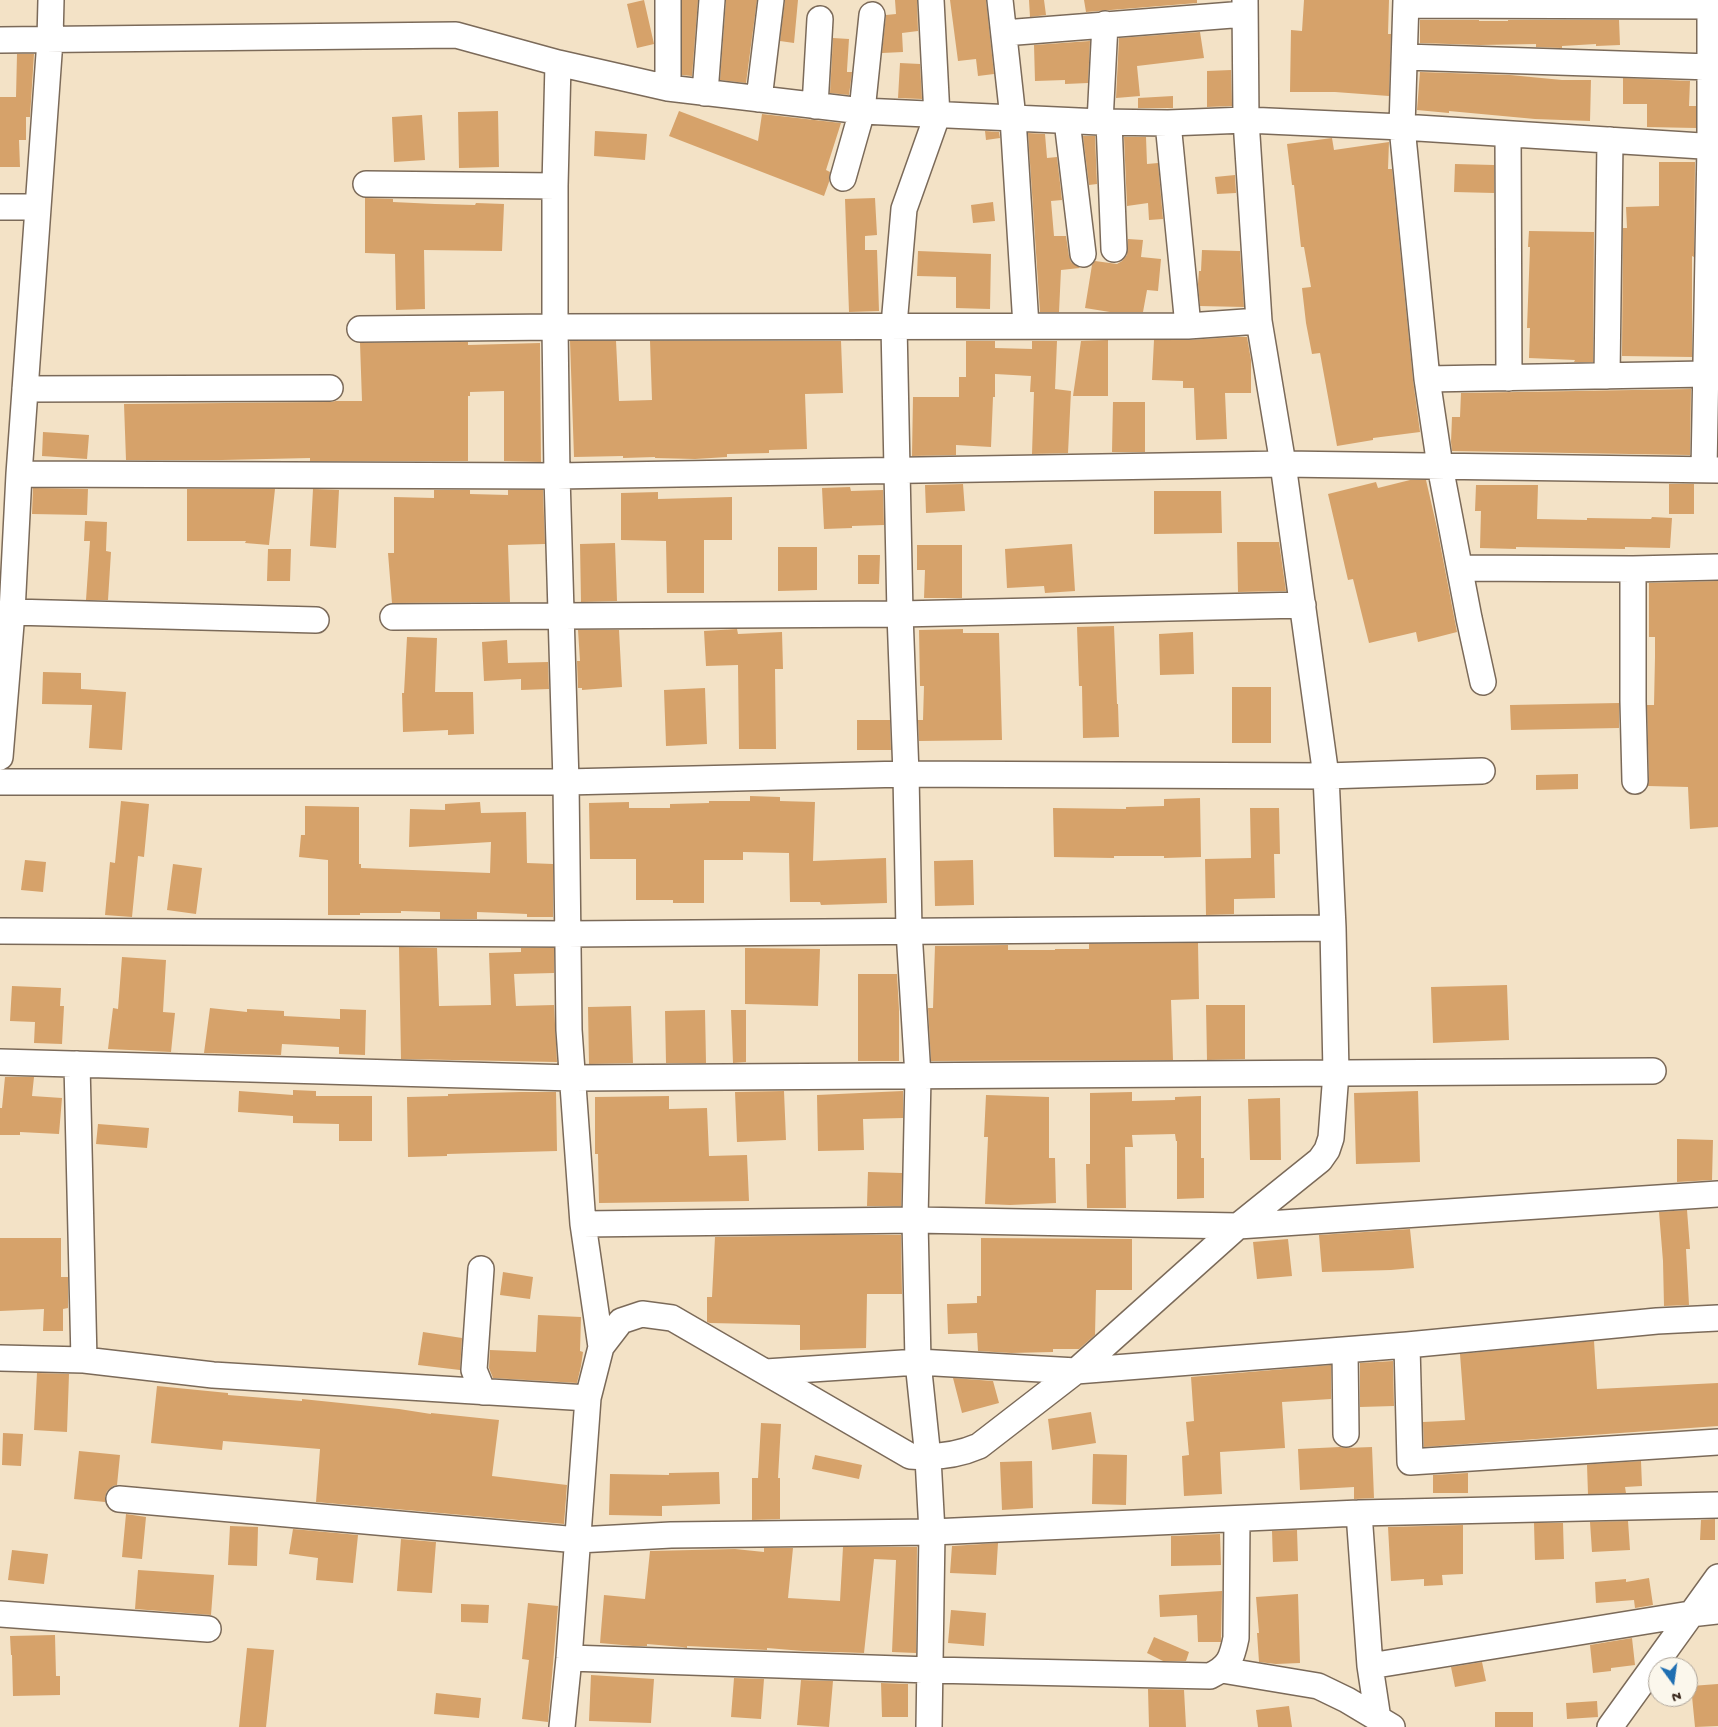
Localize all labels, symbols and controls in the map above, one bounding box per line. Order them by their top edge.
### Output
north arrow [1648,1657,1698,1707]
text: N [1670,1687,1683,1705]

